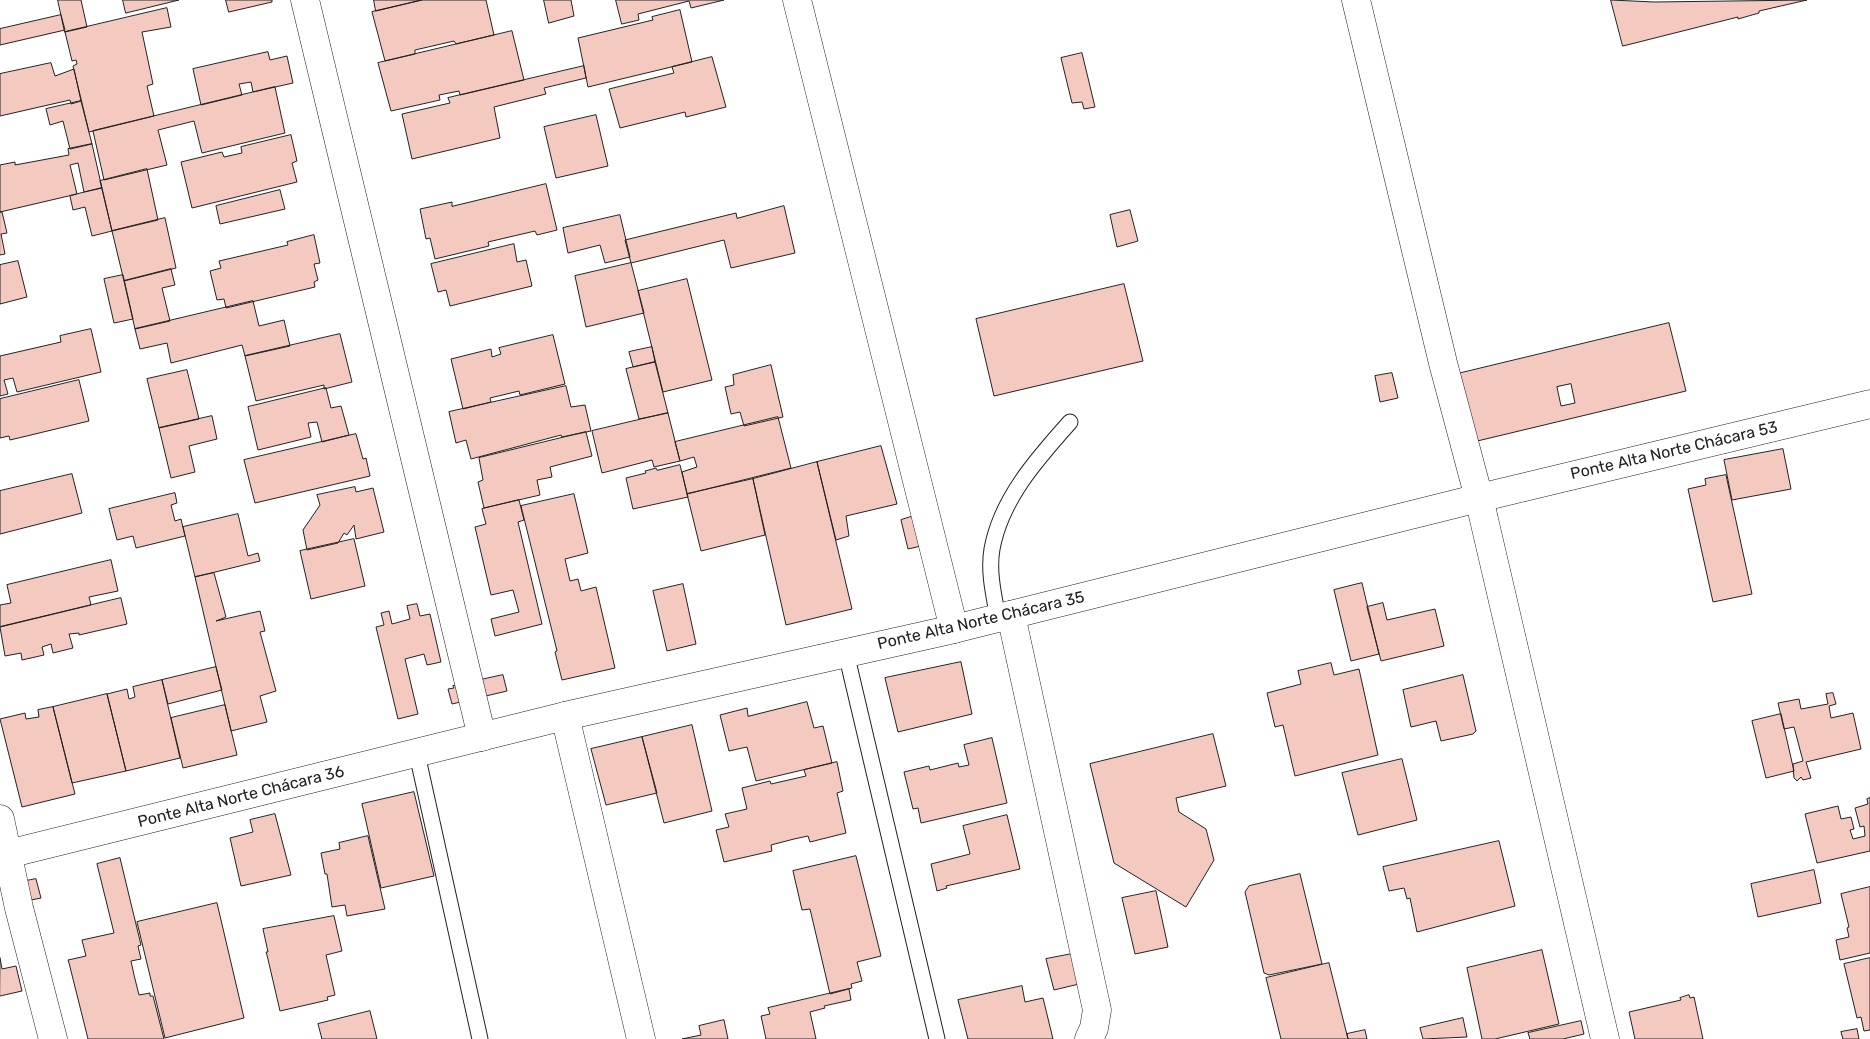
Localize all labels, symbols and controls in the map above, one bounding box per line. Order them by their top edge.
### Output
street label: Ponte Alta Norte Chácara 53 [1569,418,1779,484]
street label: Ponte Alta Norte Chácara 35 [876,588,1086,654]
street label: Ponte Alta Norte Chácara 36 [136,762,346,832]

